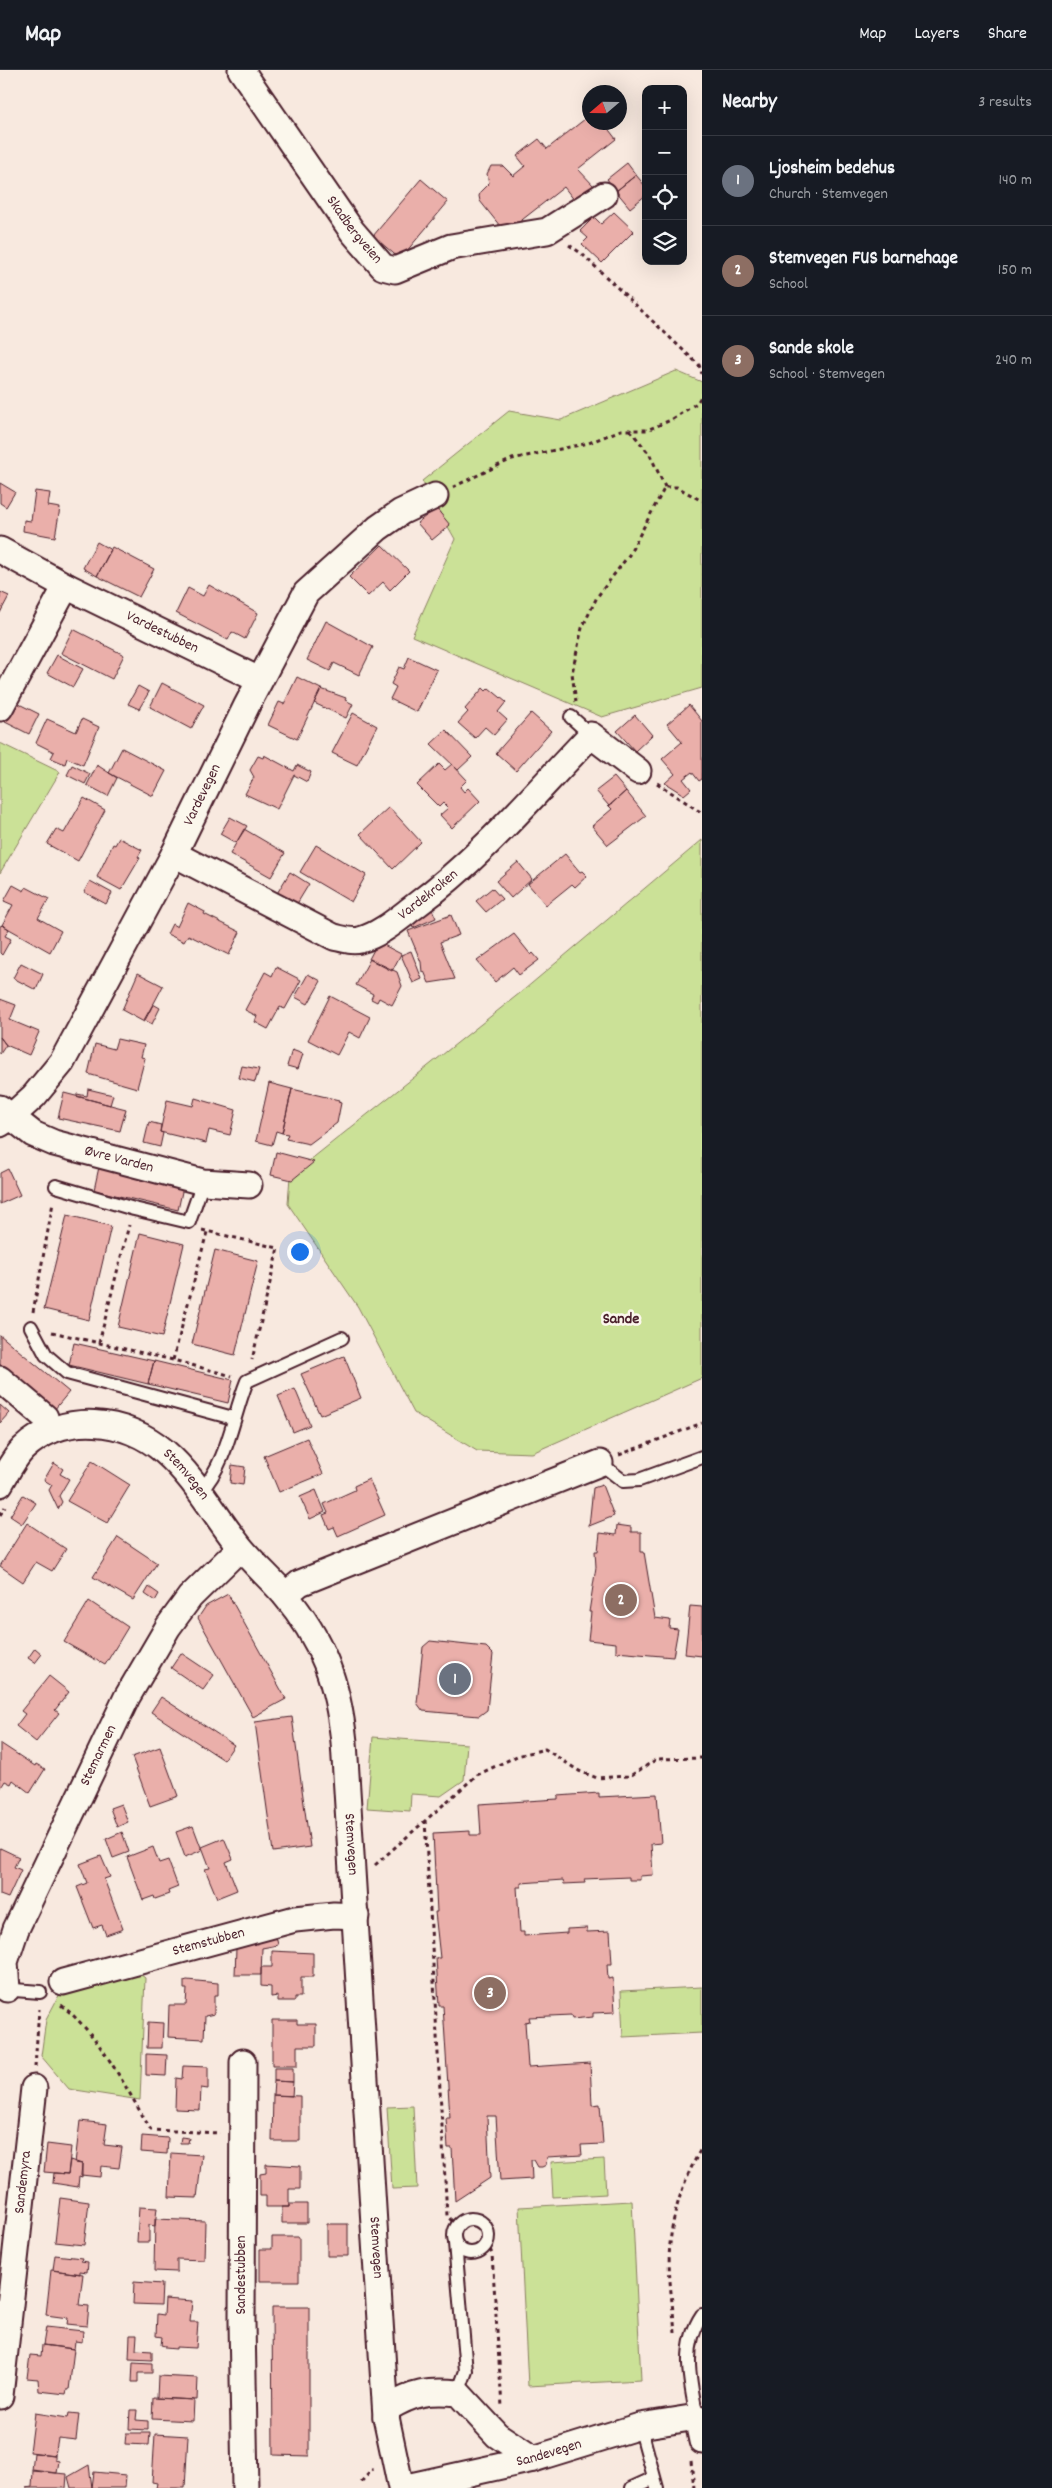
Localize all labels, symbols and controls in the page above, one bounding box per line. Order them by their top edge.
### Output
text: Map [25,18,61,52]
text: Map [859,22,886,47]
text: Layers [914,22,960,47]
text: Share [988,22,1027,47]
north arrow [582,85,627,130]
map controls [642,85,687,265]
button: + [642,85,687,130]
text: Nearby [722,88,777,118]
text: 3 results [978,91,1032,114]
button: − [642,130,687,175]
text: Ljosheim bedehus [769,156,895,183]
text: 1 [736,169,740,192]
text: 140 m [998,169,1032,192]
button: locate [642,175,687,220]
text: Church · Stemvegen [769,183,888,206]
street label: Skadbergveien [320,192,387,269]
button: layers [642,220,687,265]
text: Stemvegen FUS barnehage [769,246,958,273]
text: 2 [735,259,742,282]
text: 150 m [998,259,1032,282]
text: School [769,273,808,296]
text: Sande skole [769,336,854,363]
text: 3 [734,349,742,372]
text: 240 m [995,349,1032,372]
text: School · Stemvegen [769,363,885,386]
street label: Vardestubben [122,606,202,660]
street label: Vardevegen [178,760,227,830]
street label: Vardekroken [394,864,464,926]
street label: Øvre Varden [82,1140,156,1180]
your location [287,1239,313,1265]
district label: Sande [603,1308,639,1331]
street label: Stemvegen [157,1444,214,1505]
pin: 2 [605,1581,637,1619]
pin: 1 [439,1660,471,1698]
street label: Stemarmen [75,1721,123,1790]
street label: Stemvegen [337,1813,363,1876]
street label: Stemstubben [170,1922,247,1963]
pin: 3 [474,1974,506,2012]
street label: Sandemyra [9,2149,38,2215]
street label: Stemvegen [363,2216,388,2279]
street label: Sandestubben [231,2235,253,2315]
street label: Sandevegen [514,2434,585,2473]

